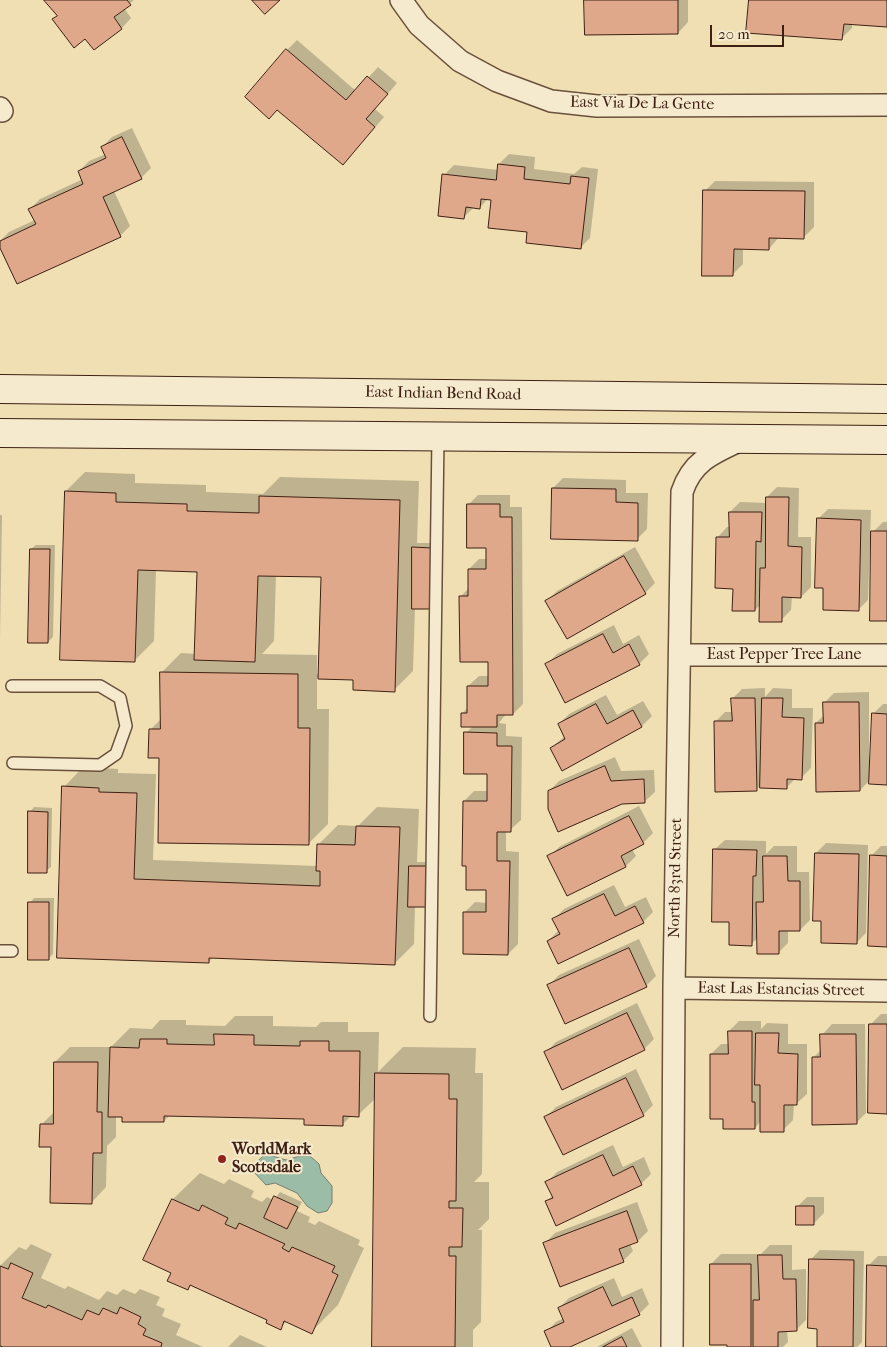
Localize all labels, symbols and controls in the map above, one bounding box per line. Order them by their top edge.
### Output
scale bar [712,15,786,47]
text: 20 m [718,25,750,43]
street label: East Via De La Gente [570,93,714,115]
street label: East Indian Bend Road [365,383,521,405]
street label: East Pepper Tree Lane [707,645,861,665]
street label: North 83rd Street [665,818,687,938]
street label: East Las Estancias Street [697,979,865,1001]
place label: WorldMark Scottsdale [232,1140,311,1178]
marker: WorldMark Scottsdale [216,1153,228,1165]

